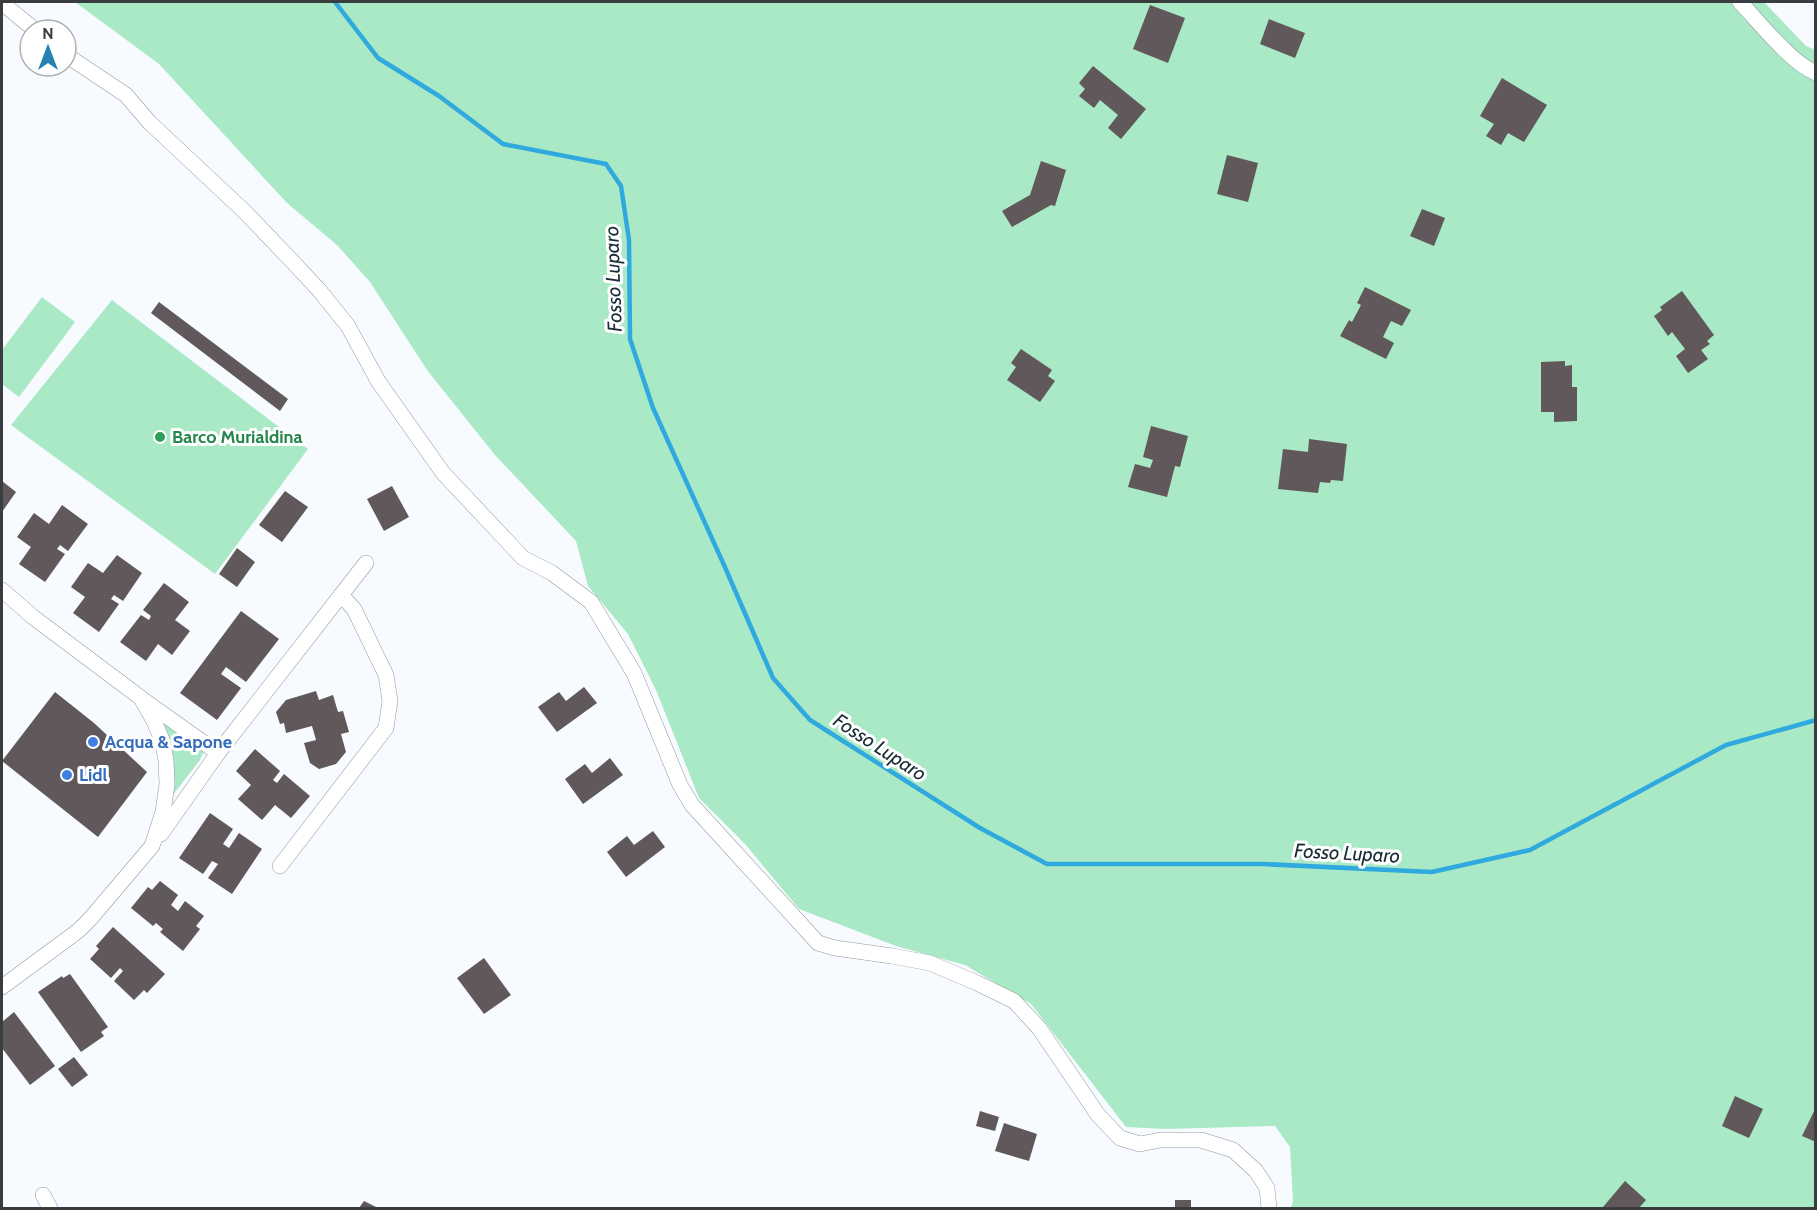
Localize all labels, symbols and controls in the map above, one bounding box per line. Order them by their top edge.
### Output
north arrow [18,18,78,78]
text: N [42,24,54,43]
water label: Fosso Luparo [599,226,627,332]
place label: Barco Murialdina [172,426,303,448]
marker: Barco Murialdina [153,430,167,444]
water label: Fosso Luparo [829,708,931,786]
place label: Acqua & Sapone [105,731,232,753]
marker: Acqua & Sapone [86,735,100,749]
place label: Lidl [79,764,108,786]
marker: Lidl [60,768,74,782]
water label: Fosso Luparo [1293,838,1401,868]

